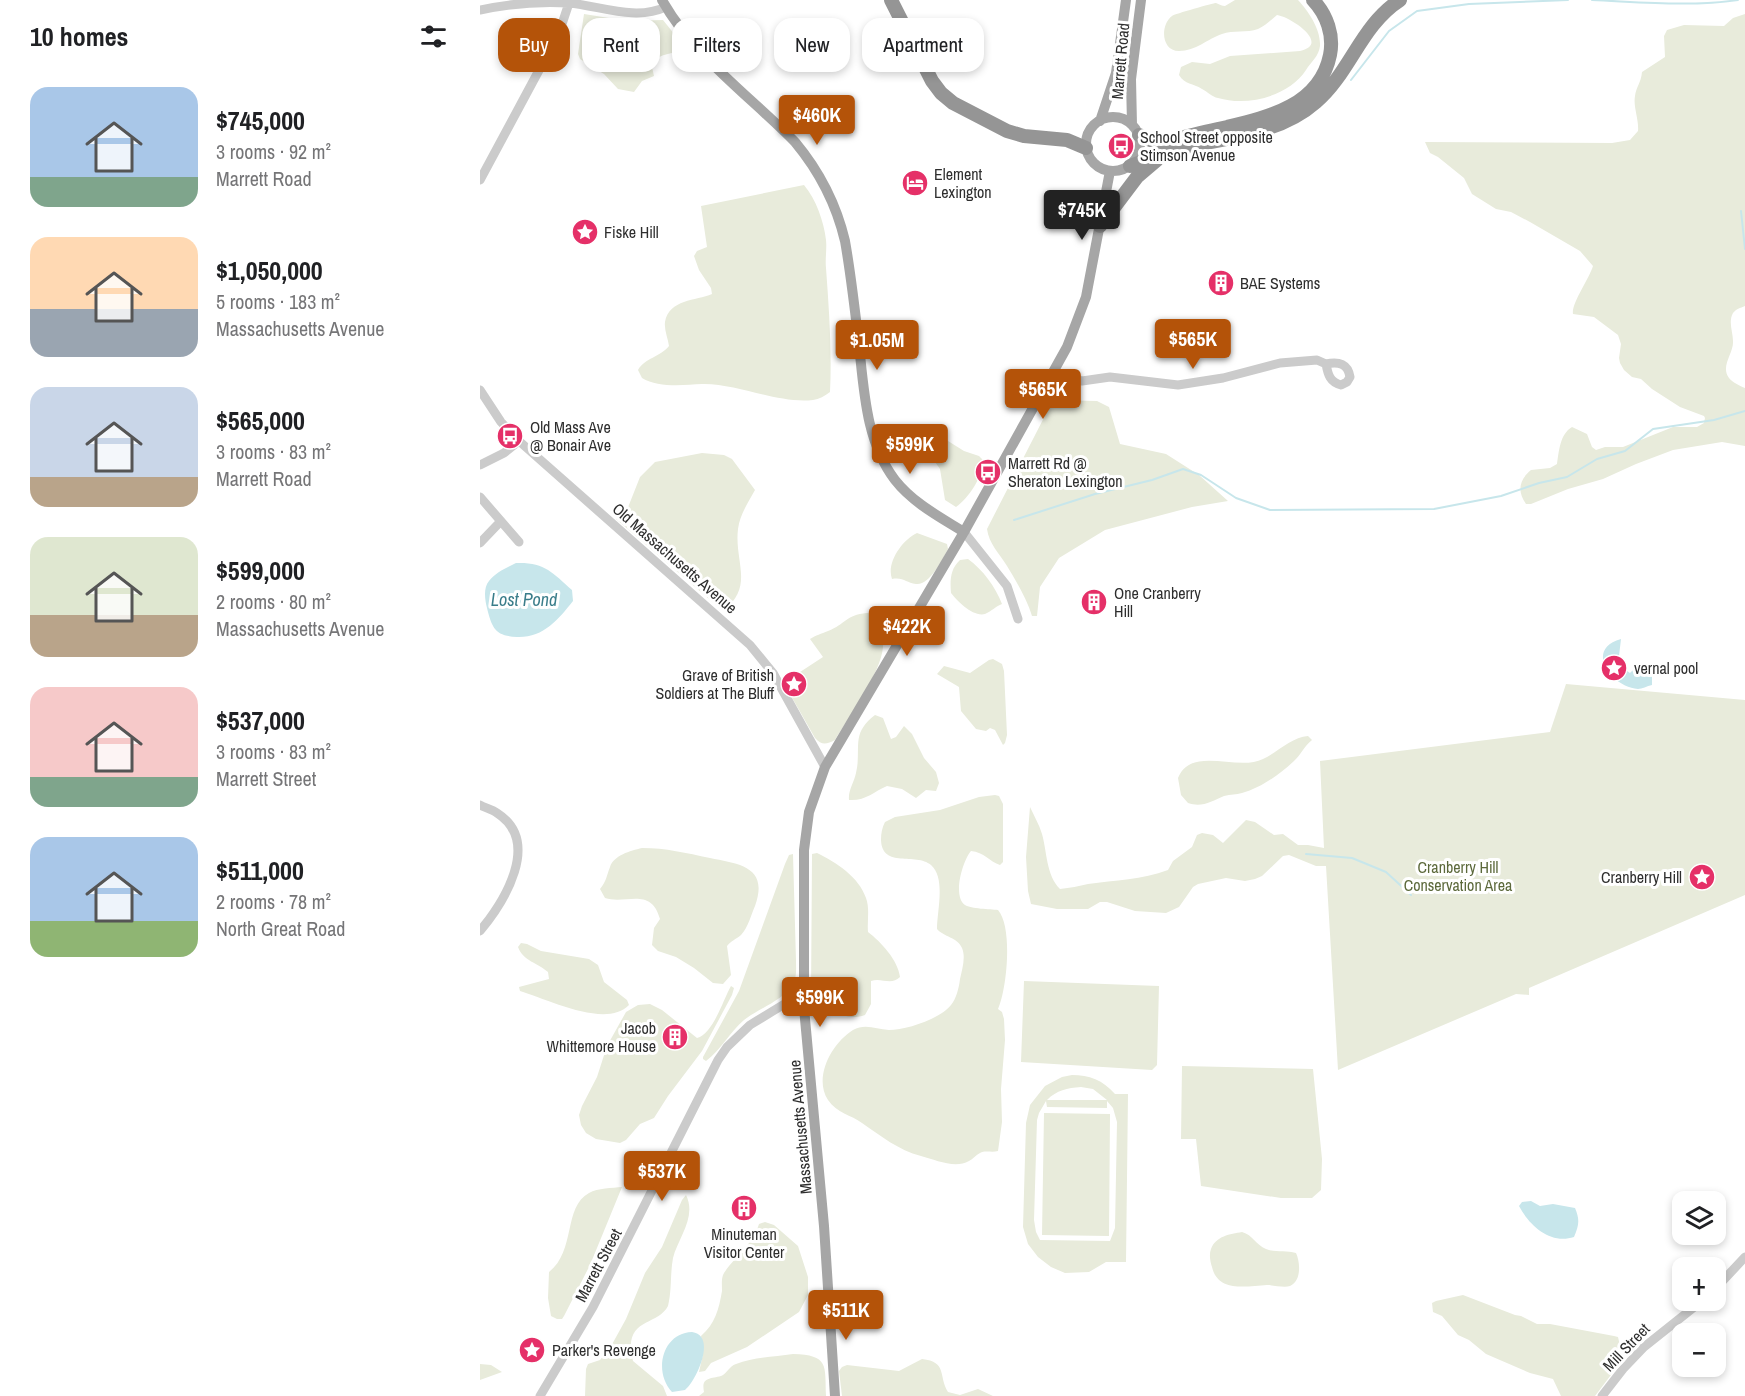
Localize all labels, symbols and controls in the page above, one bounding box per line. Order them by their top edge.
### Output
chip: Buy [498,18,570,72]
chip: Rent [582,18,660,72]
chip: Filters [672,18,762,72]
chip: New [774,18,850,72]
chip: Apartment [862,18,984,72]
text: 10 homes [30,19,128,54]
icon: filters [417,20,450,53]
street label: Marrett Road [1106,22,1134,100]
pin: $460K [775,95,859,146]
text: $460K [793,101,841,128]
text: $745,000 [216,103,305,138]
icon: home [78,111,150,183]
place label: School Street opposite Stimson Avenue [1140,126,1273,166]
bus stop icon: School Street opposite Stimson Avenue [1106,131,1136,161]
text: 3 rooms · 92 m² [216,138,331,165]
place label: Element Lexington [934,163,992,203]
text: Marrett Road [216,165,312,192]
hotel icon: Element Lexington [900,168,930,198]
pin: $745K [1040,190,1124,241]
text: $745K [1058,196,1106,223]
place icon: Fiske Hill [570,217,600,247]
place label: Fiske Hill [604,221,659,243]
text: $1,050,000 [216,253,323,288]
icon: home [78,261,150,333]
building icon: BAE Systems [1206,268,1236,298]
place label: BAE Systems [1240,272,1320,294]
text: 5 rooms · 183 m² [216,288,340,315]
text: Massachusetts Avenue [216,315,384,342]
pin: $565K [1151,319,1235,370]
pin: $1.05M [828,320,926,371]
text: $565K [1169,325,1217,352]
text: $1.05M [850,326,904,353]
pin: $565K [1001,369,1085,420]
text: $565K [1019,375,1067,402]
text: $565,000 [216,403,305,438]
icon: home [78,411,150,483]
place label: Old Mass Ave @ Bonair Ave [530,416,611,456]
bus stop icon: Old Mass Ave @ Bonair Ave [495,421,525,451]
pin: $599K [868,424,952,475]
text: $599K [886,430,934,457]
text: 3 rooms · 83 m² [216,438,331,465]
place label: Marrett Rd @ Sheraton Lexington [1008,452,1123,492]
bus stop icon: Marrett Rd @ Sheraton Lexington [973,457,1003,487]
text: Marrett Road [216,465,312,492]
street label: Old Massachusetts Avenue [608,498,742,618]
text: $599,000 [216,553,305,588]
icon: home [78,561,150,633]
place label: One Cranberry Hill [1114,582,1201,622]
water label: Lost Pond [491,587,558,612]
building icon: One Cranberry Hill [1079,587,1109,617]
text: 2 rooms · 80 m² [216,588,331,615]
pin: $422K [865,606,949,657]
text: $422K [883,612,931,639]
text: Massachusetts Avenue [216,615,384,642]
place icon: vernal pool [1599,653,1629,683]
place label: vernal pool [1634,657,1698,679]
place label: Grave of British Soldiers at The Bluff [656,664,775,704]
place icon: Grave of British Soldiers at The Bluff [779,669,809,699]
text: $537,000 [216,703,305,738]
icon: home [78,711,150,783]
text: 3 rooms · 83 m² [216,738,331,765]
text: Marrett Street [216,765,316,792]
text: $511,000 [216,853,304,888]
park label: Cranberry Hill Conservation Area [1404,856,1513,896]
icon: home [78,861,150,933]
place icon: Cranberry Hill [1687,862,1717,892]
place label: Cranberry Hill [1601,866,1682,888]
text: 2 rooms · 78 m² [216,888,331,915]
text: North Great Road [216,915,345,942]
pin: $599K [778,977,862,1028]
text: $599K [796,983,844,1010]
place label: Jacob Whittemore House [547,1017,656,1057]
building icon: Jacob Whittemore House [660,1022,690,1052]
street label: Massachusetts Avenue [783,1059,817,1195]
pin: $537K [620,1151,704,1202]
text: $537K [638,1157,686,1184]
map controls [1672,1191,1726,1377]
button: layers [1672,1191,1726,1245]
building icon: Minuteman Visitor Center [729,1193,759,1223]
place label: Minuteman Visitor Center [704,1223,785,1263]
street label: Marrett Street [569,1224,627,1306]
button: + [1672,1257,1726,1311]
pin: $511K [804,1290,888,1341]
text: $511K [822,1296,870,1323]
street label: Mill Street [1598,1318,1655,1376]
button: − [1672,1323,1726,1377]
place icon: Parker's Revenge [517,1335,547,1365]
place label: Parker's Revenge [552,1339,656,1361]

